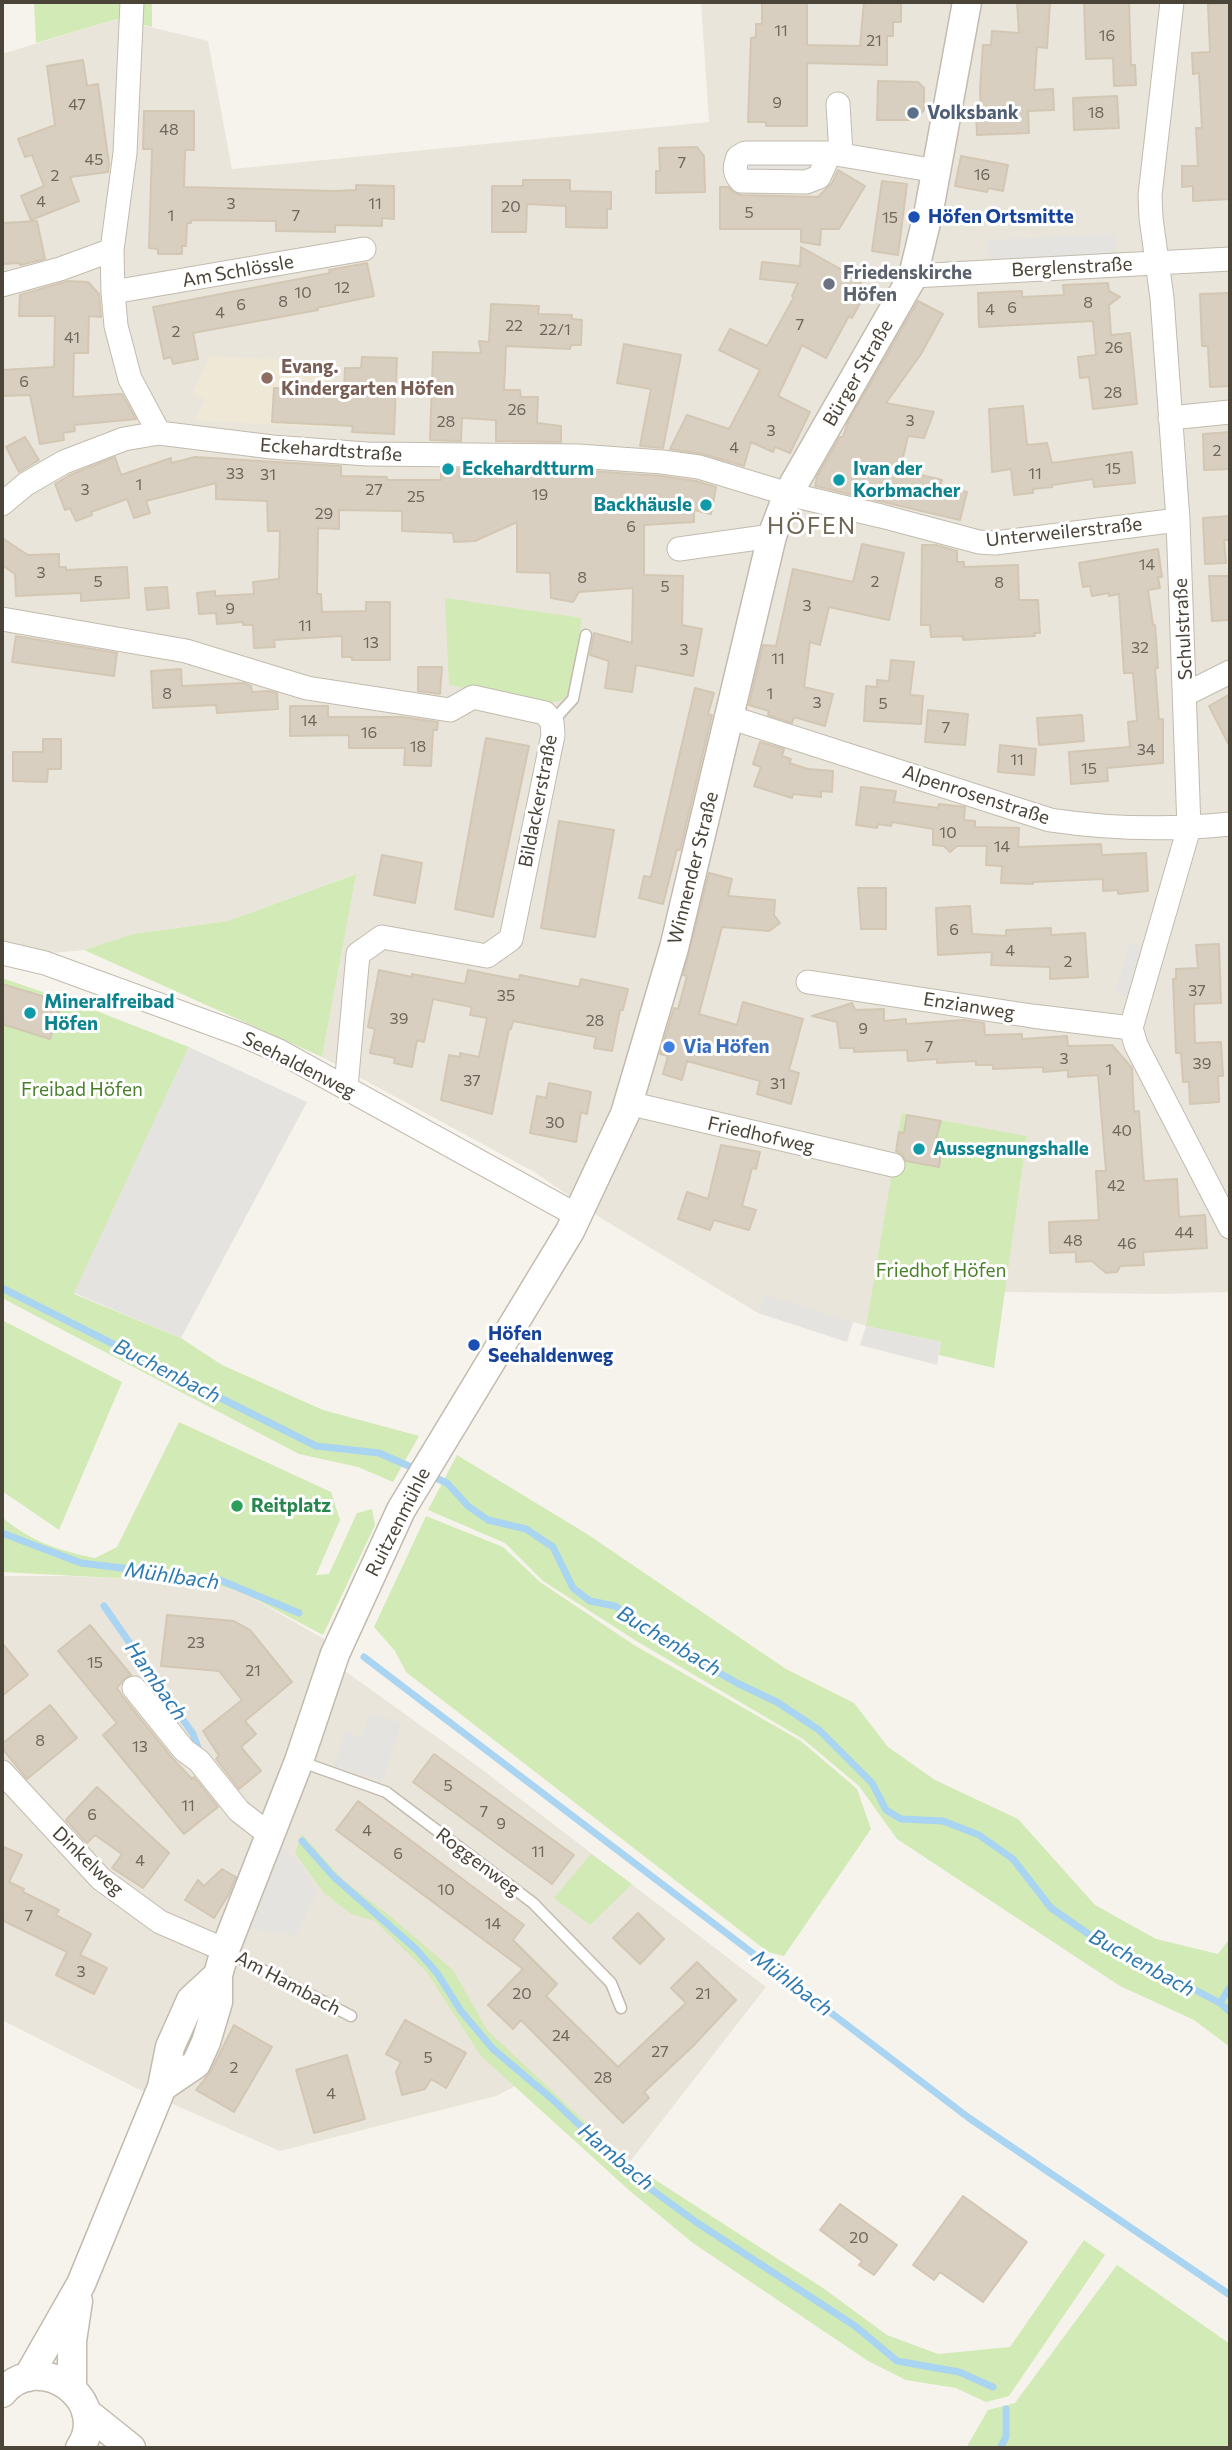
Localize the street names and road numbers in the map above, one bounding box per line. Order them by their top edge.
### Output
street label: Am Schlössle [180,250,296,292]
street label: Berglenstraße [1011,252,1133,282]
street label: Bürger Straße [818,316,898,430]
street label: Eckehardtstraße [259,434,403,466]
street label: Unterweilerstraße [985,512,1143,552]
street label: Schulstraße [1169,577,1197,681]
street label: Bildackerstraße [514,733,562,869]
street label: Alpenrosenstraße [900,760,1052,830]
street label: Winnender Straße [663,789,723,947]
street label: Enzianweg [922,988,1016,1024]
street label: Seehaldenweg [239,1027,359,1103]
street label: Friedhofweg [705,1112,817,1158]
street label: Ruitzenmühle [361,1464,435,1580]
street label: Dinkelweg [48,1822,128,1900]
street label: Roggenweg [431,1823,525,1901]
street label: Am Hambach [232,1946,344,2020]

